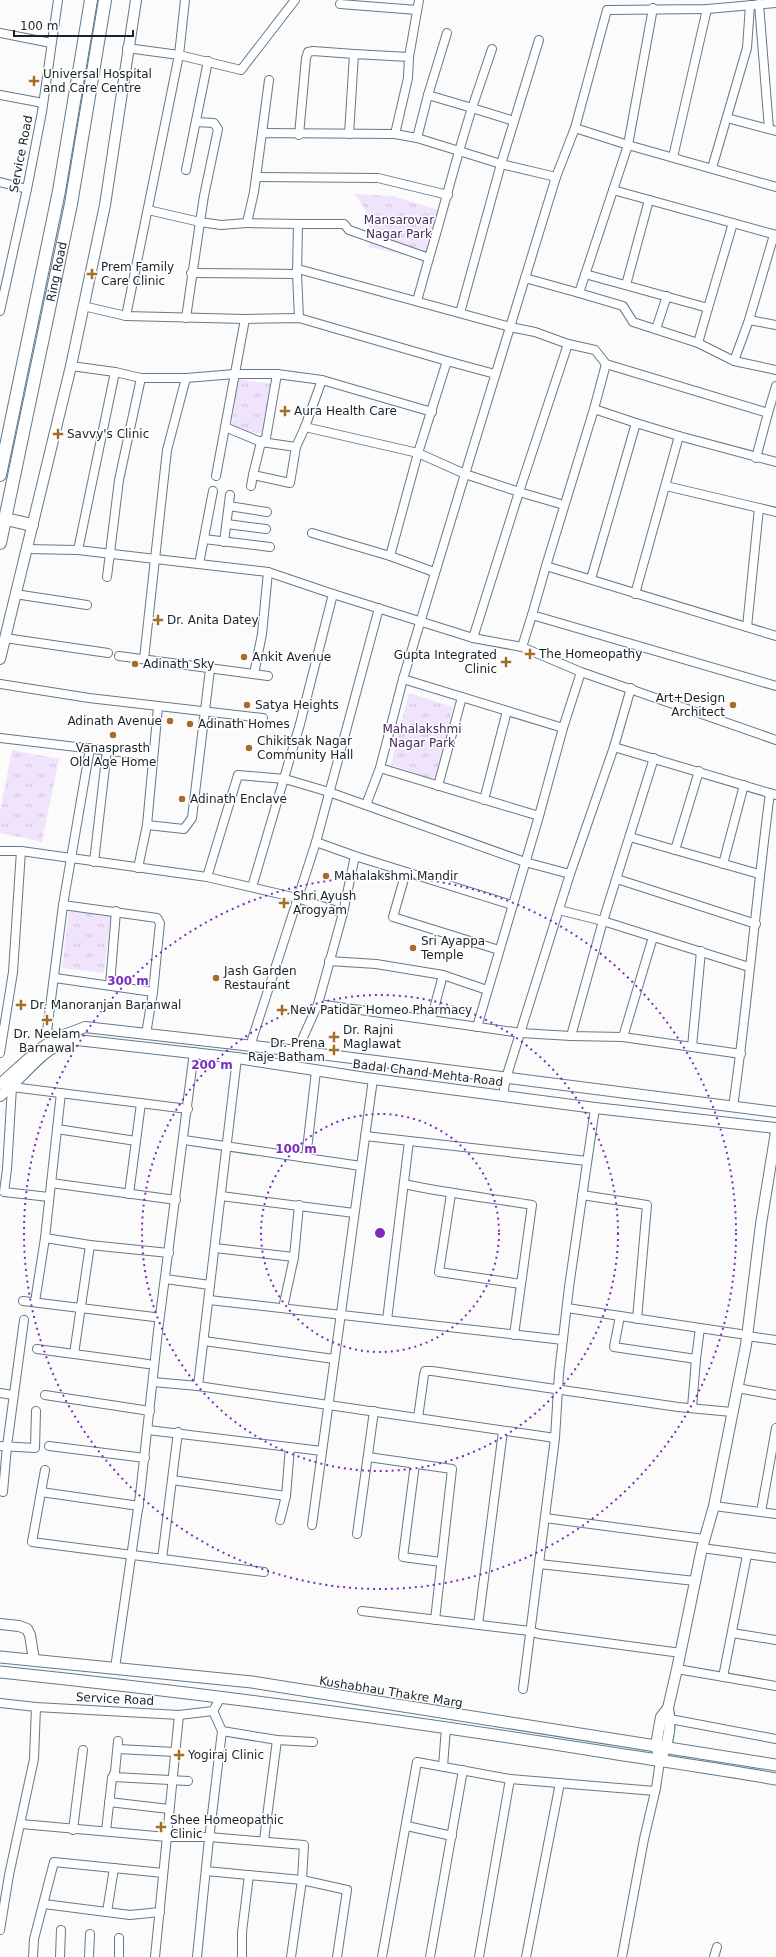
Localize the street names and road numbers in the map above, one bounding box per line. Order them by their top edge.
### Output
street label: Service Road [7,114,35,194]
street label: Ring Road [44,241,70,303]
street label: Badal Chand Mehta Road [352,1057,504,1089]
street label: Kushabhau Thakre Marg [318,1674,464,1710]
street label: Service Road [76,1690,154,1708]

